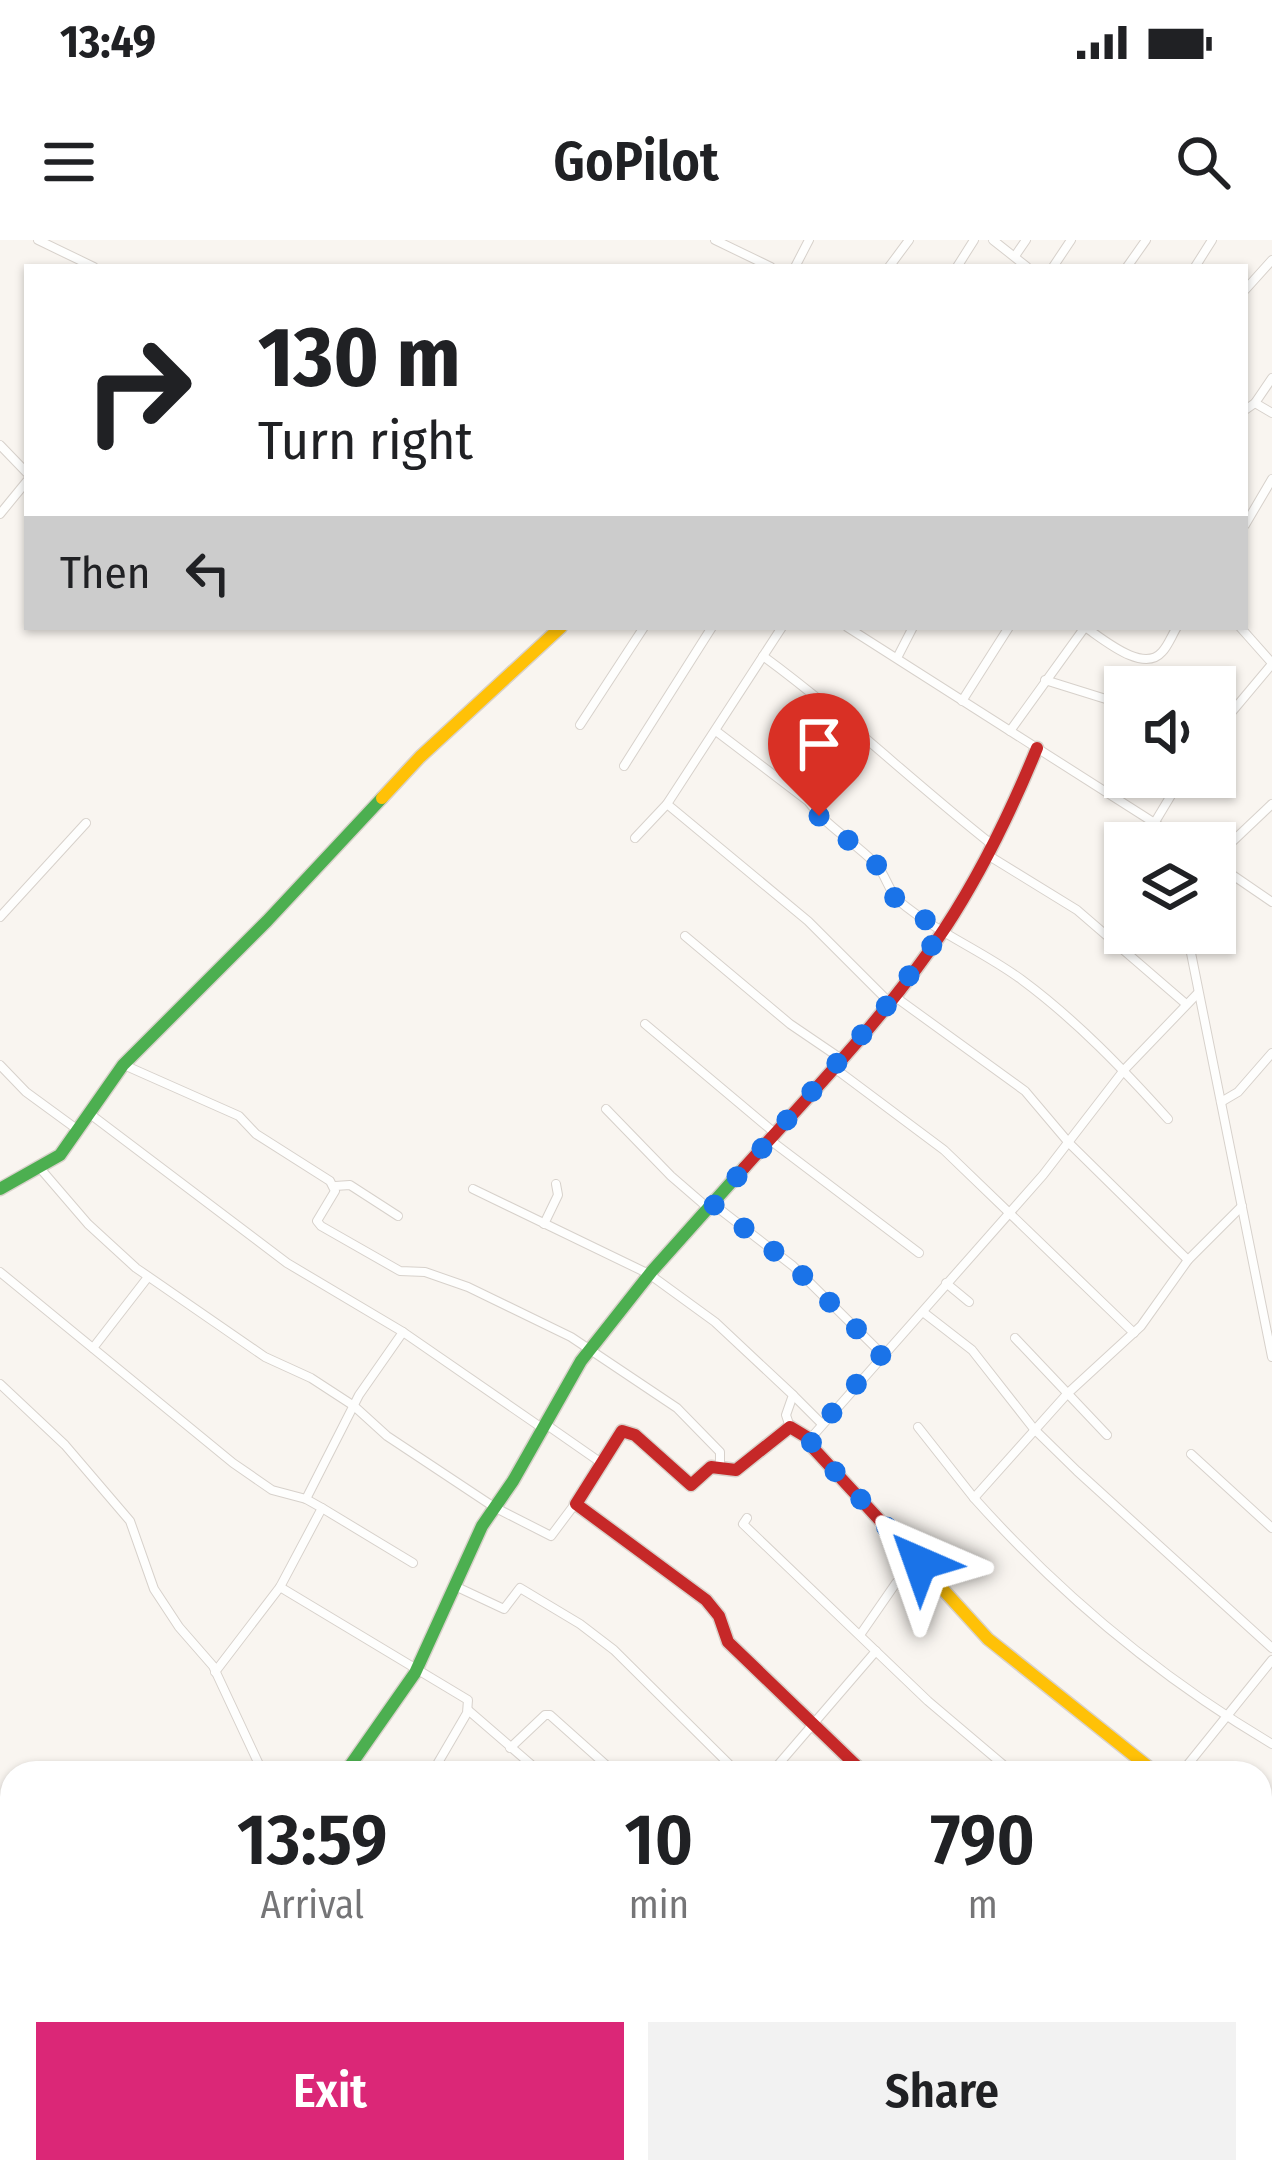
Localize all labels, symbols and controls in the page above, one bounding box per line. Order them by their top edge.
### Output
text: 13:49 [60,15,156,69]
icon: menu [36,129,102,195]
icon: search [1170,129,1236,195]
text: GoPilot [553,130,719,194]
text: 130 m [258,307,461,408]
icon: right [60,312,216,468]
text: Turn right [258,409,473,473]
icon: left [175,540,241,606]
text: Then [60,546,151,600]
map controls [1104,666,1236,954]
button: sound [1104,666,1236,798]
pin [768,693,870,816]
icon: arrive [786,711,852,777]
button: layers [1104,822,1236,954]
position arrow [857,1500,983,1626]
text: 13:59 [237,1797,388,1883]
text: 10 [625,1797,693,1883]
text: 790 [930,1797,1035,1883]
text: Arrival [261,1882,364,1928]
text: min [629,1882,689,1928]
text: m [968,1882,998,1928]
button: Exit [36,2022,624,2160]
button: Share [648,2022,1236,2160]

